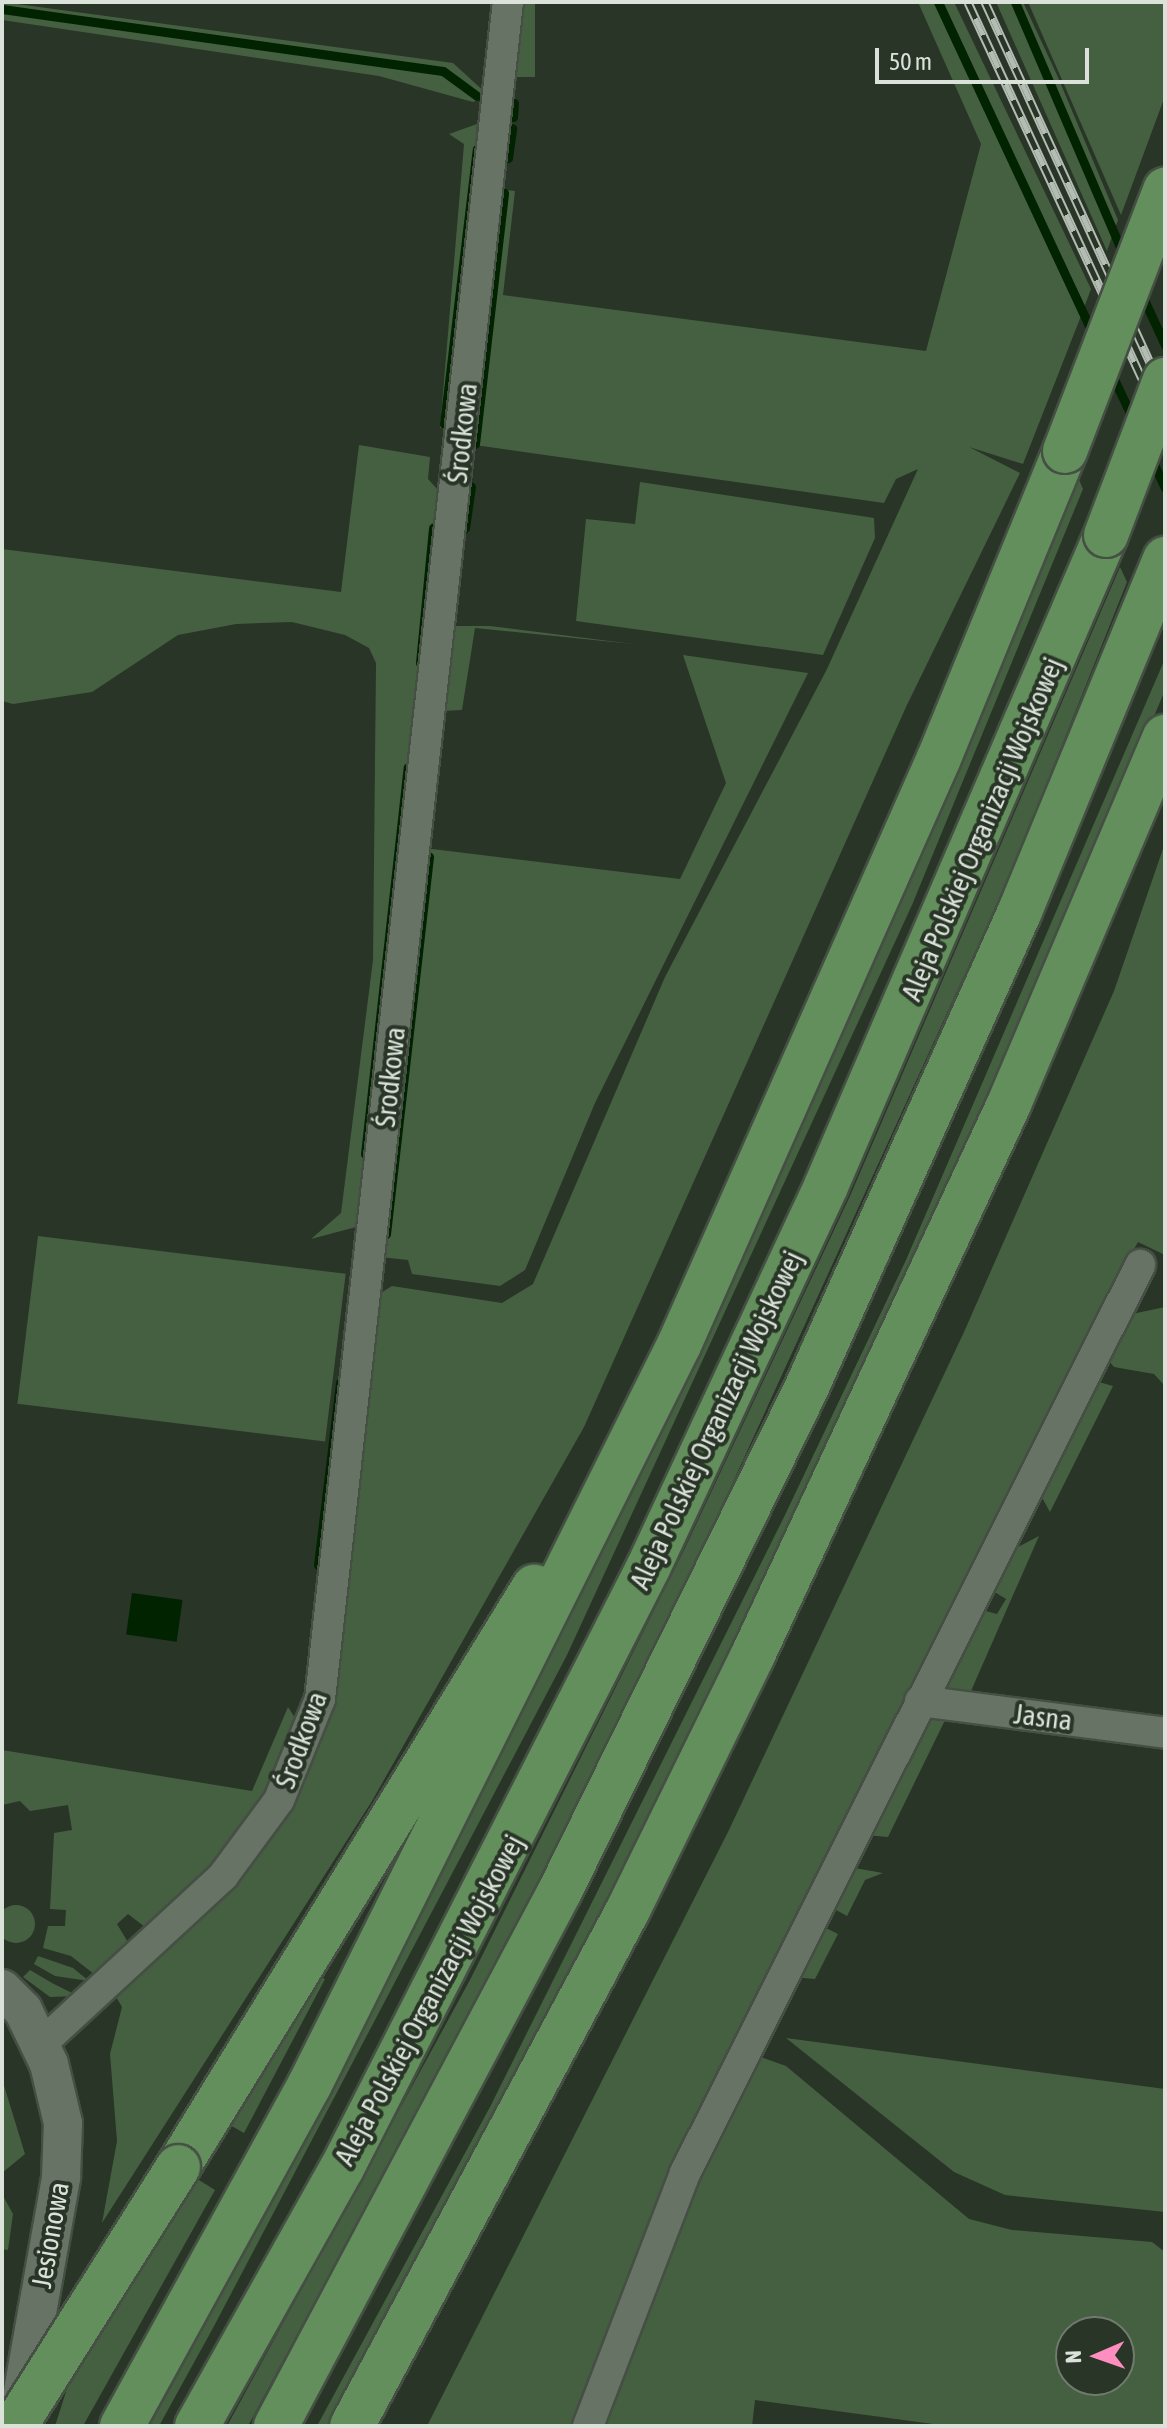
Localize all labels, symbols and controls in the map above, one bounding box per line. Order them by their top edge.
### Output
scale bar [879,32,1093,82]
text: 50 m [889,48,932,75]
street label: Środkowa [440,381,484,485]
street label: Aleja Polskiej Organizacji Wojskowej [894,652,1070,1006]
street label: Środkowa [368,1025,412,1129]
street label: Aleja Polskiej Organizacji Wojskowej [623,1246,809,1594]
street label: Środkowa [268,1687,334,1793]
street label: Jasna [1012,1697,1074,1737]
street label: Aleja Polskiej Organizacji Wojskowej [327,1829,531,2171]
street label: Jesionowa [24,2179,76,2291]
north arrow [1055,2316,1135,2396]
text: N [1060,2350,1086,2364]

